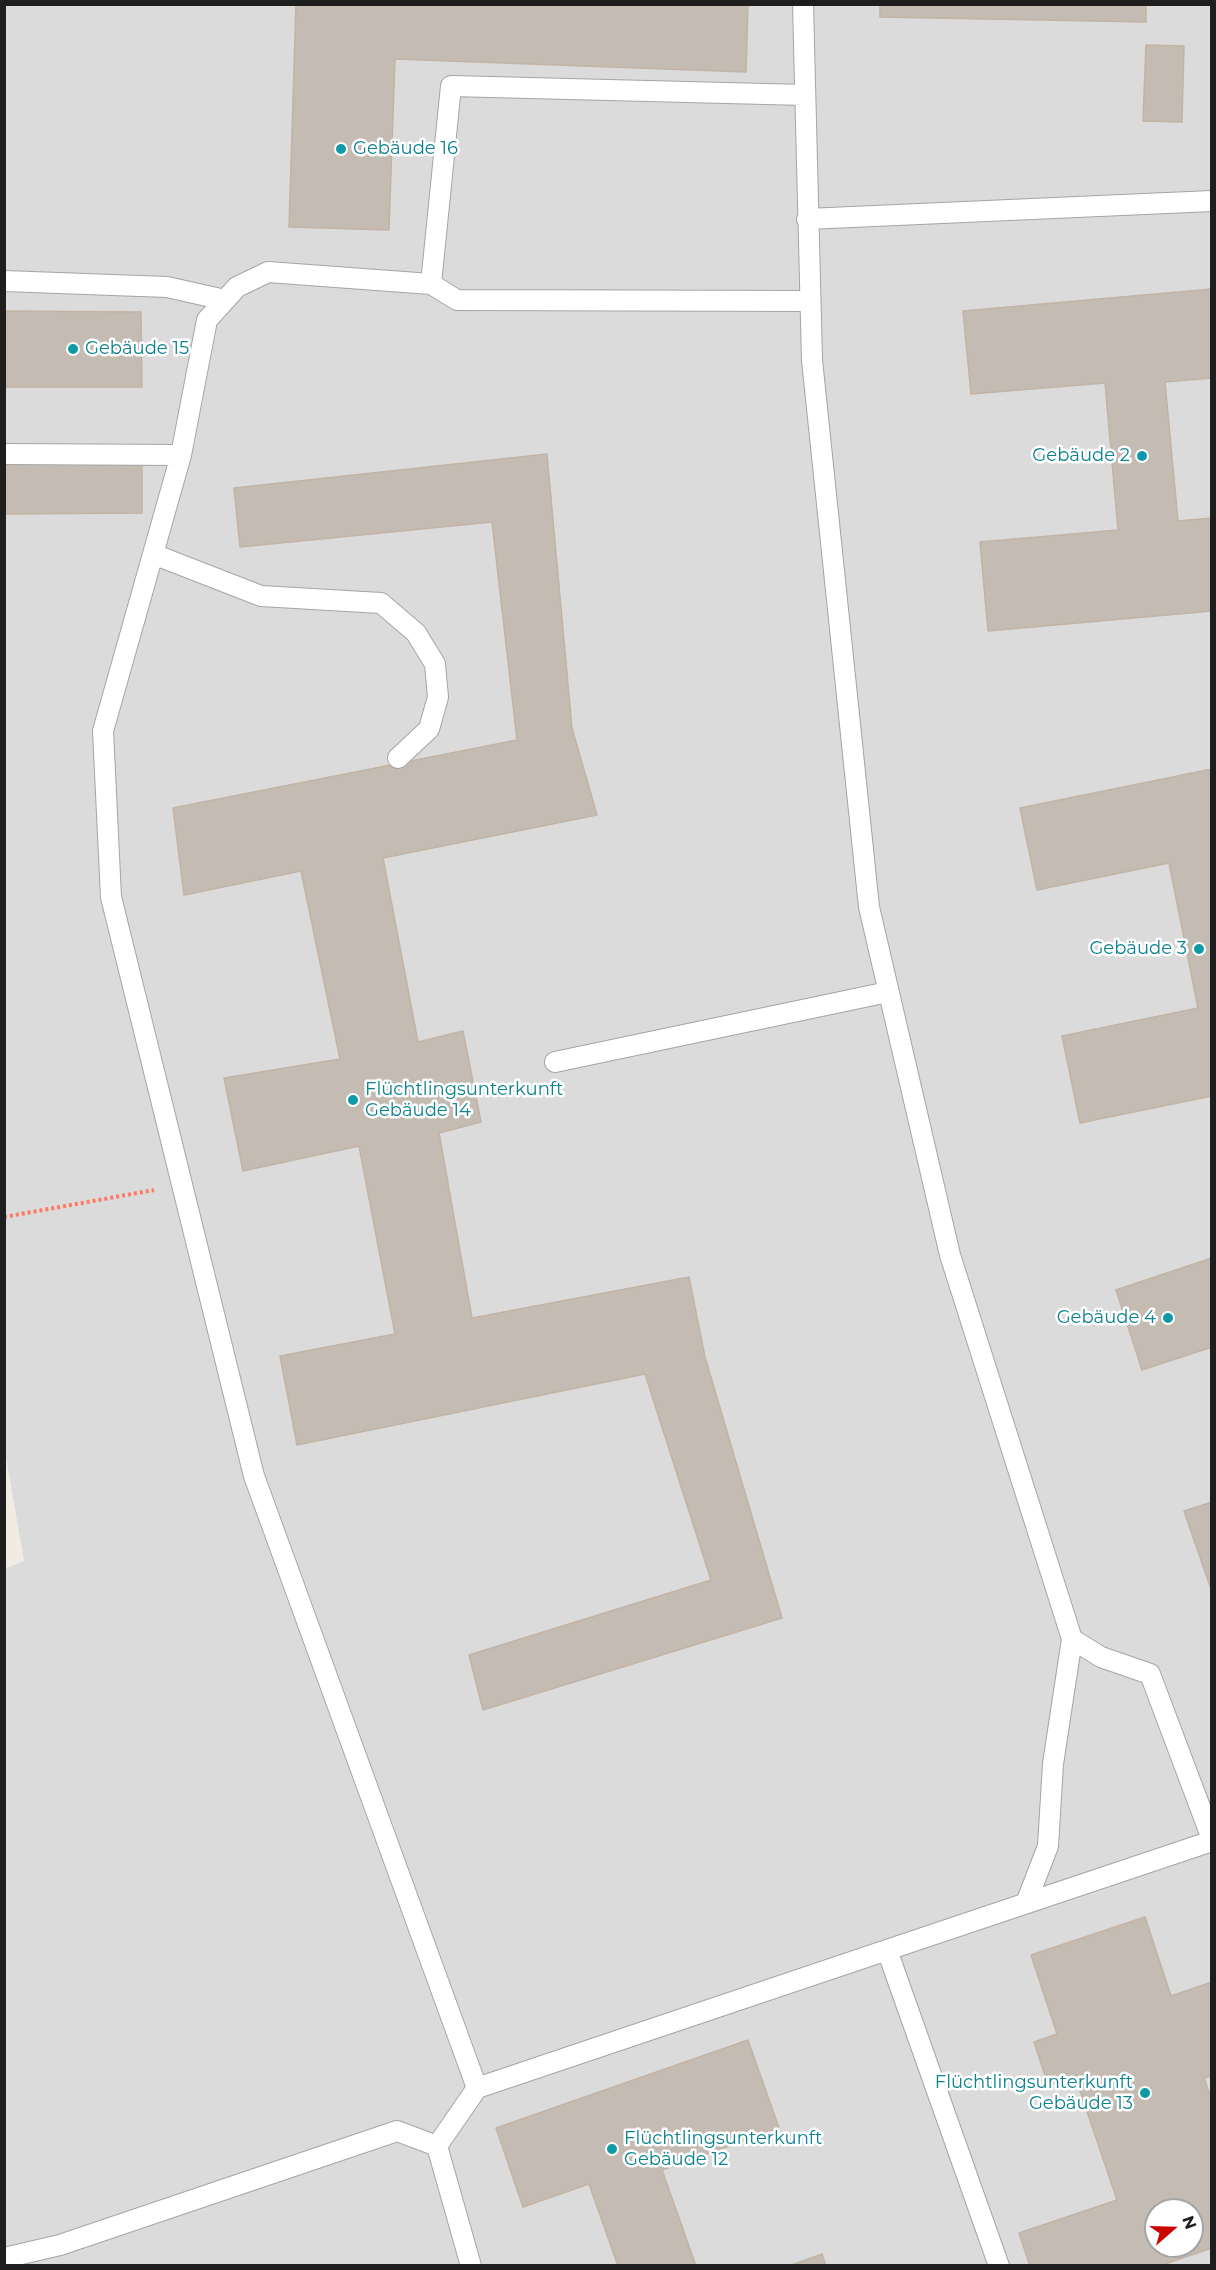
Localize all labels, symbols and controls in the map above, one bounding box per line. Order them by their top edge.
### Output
place label: Gebäude 16 [353,138,458,160]
marker: Gebäude 16 [334,142,348,156]
place label: Gebäude 15 [85,338,189,360]
marker: Gebäude 15 [66,342,80,356]
place label: Gebäude 2 [1032,445,1130,467]
marker: Gebäude 2 [1135,449,1149,463]
place label: Gebäude 3 [1089,938,1187,960]
marker: Gebäude 3 [1192,942,1206,956]
place label: Flüchtlingsunterkunft Gebäude 14 [365,1079,563,1122]
marker: Flüchtlingsunterkunft Gebäude 14 [346,1093,360,1107]
place label: Gebäude 4 [1057,1307,1156,1329]
marker: Gebäude 4 [1161,1311,1175,1325]
place label: Flüchtlingsunterkunft Gebäude 13 [935,2072,1133,2114]
marker: Flüchtlingsunterkunft Gebäude 13 [1138,2086,1152,2100]
place label: Flüchtlingsunterkunft Gebäude 12 [624,2128,822,2170]
marker: Flüchtlingsunterkunft Gebäude 12 [605,2142,619,2156]
north arrow [1144,2198,1204,2258]
text: N [1178,2213,1201,2232]

